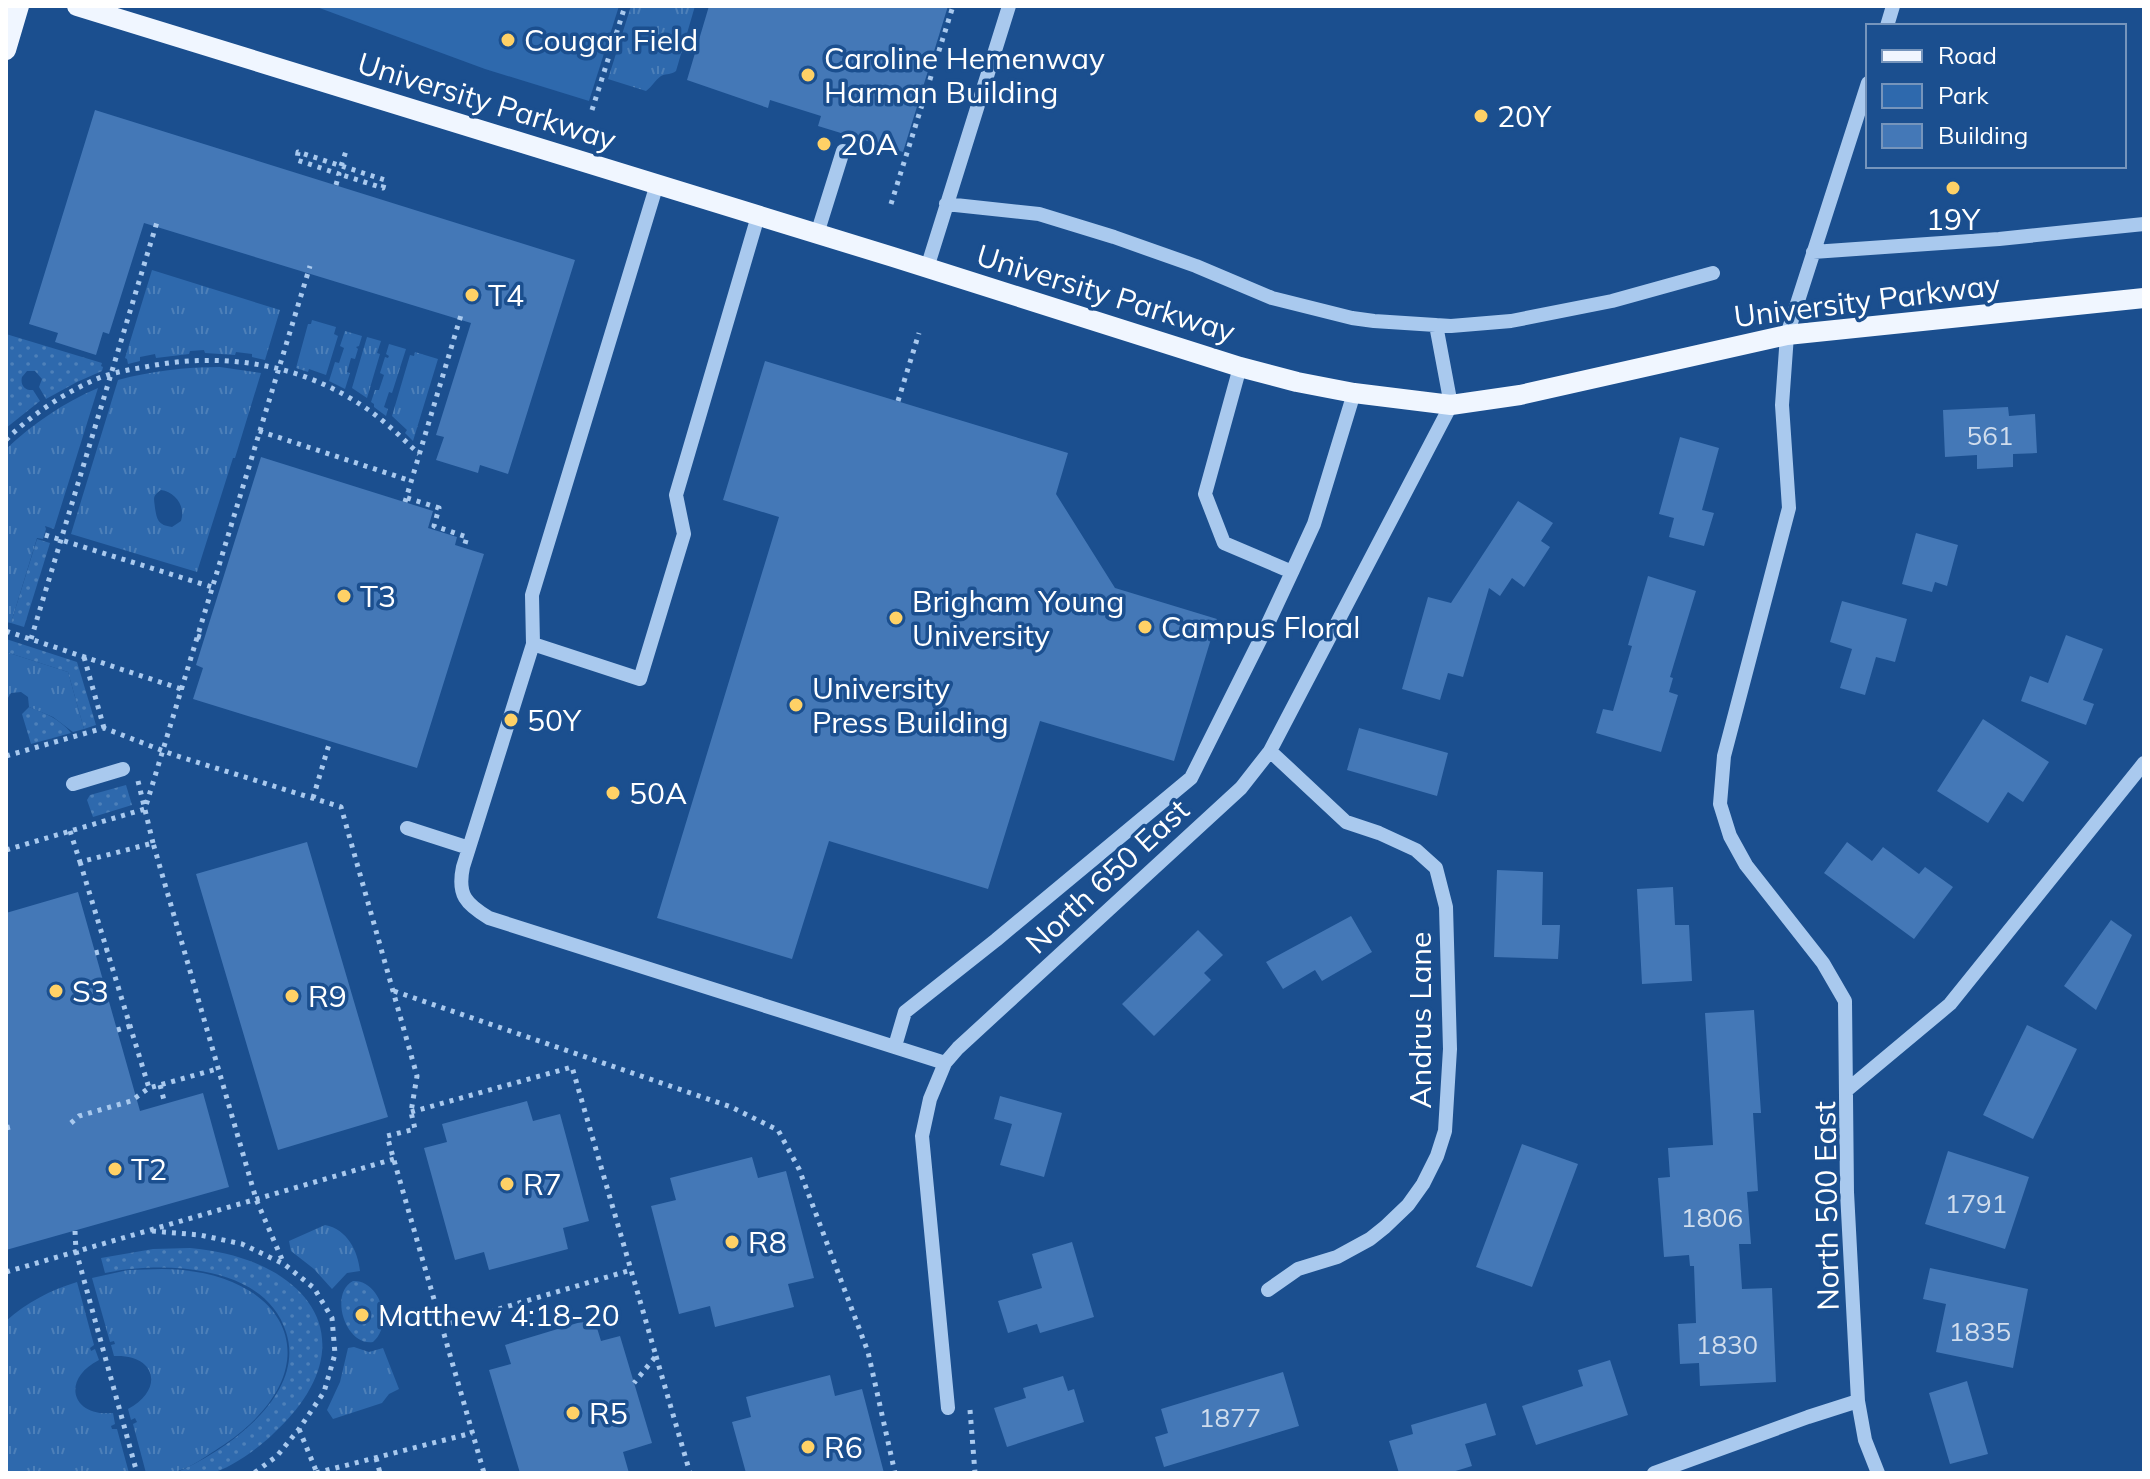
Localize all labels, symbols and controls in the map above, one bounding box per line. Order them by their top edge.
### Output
place label: Cougar Field [524,21,698,59]
legend [1866,24,2126,168]
marker: Cougar Field [499,31,517,49]
place label: Caroline Hemenway Harman Building [824,39,1105,111]
text: Road [1938,40,1997,70]
street label: University Parkway [353,44,621,158]
marker: Caroline Hemenway Harman Building [799,66,817,84]
text: Park [1938,80,1989,110]
place label: 20Y [1497,97,1552,135]
marker: 20Y [1472,107,1490,125]
text: Building [1938,120,2028,150]
place label: 20A [840,125,898,163]
marker: 20A [815,135,833,153]
marker: 19Y [1944,179,1962,197]
place label: 19Y [1926,200,1981,238]
street label: University Parkway [972,236,1240,350]
street label: University Parkway [1732,265,2002,335]
place label: T4 [488,276,524,314]
marker: T4 [463,286,481,304]
house number: 561 [1967,419,2013,452]
place label: T3 [360,577,396,615]
place label: Brigham Young University [912,582,1124,654]
marker: T3 [335,587,353,605]
place label: Campus Floral [1161,608,1360,646]
marker: Brigham Young University [887,609,905,627]
marker: Campus Floral [1136,618,1154,636]
place label: University Press Building [812,669,1009,741]
marker: University Press Building [787,696,805,714]
place label: 50Y [527,701,582,739]
marker: 50Y [502,711,520,729]
place label: 50A [629,774,687,812]
marker: 50A [604,784,622,802]
street label: North 650 East [1017,791,1197,961]
street label: Andrus Lane [1401,932,1439,1108]
place label: S3 [72,972,109,1010]
place label: R9 [308,977,347,1015]
marker: S3 [47,982,65,1000]
marker: R9 [283,987,301,1005]
street label: North 500 East [1805,1101,1847,1311]
place label: T2 [131,1150,167,1188]
marker: T2 [106,1160,124,1178]
place label: R7 [523,1165,562,1203]
marker: R7 [498,1175,516,1193]
house number: 1791 [1945,1187,2007,1220]
house number: 1806 [1681,1201,1743,1234]
place label: R8 [748,1223,787,1261]
marker: R8 [723,1233,741,1251]
place label: Matthew 4:18-20 [378,1296,620,1334]
marker: Matthew 4:18-20 [353,1306,371,1324]
house number: 1835 [1949,1315,2011,1348]
house number: 1830 [1696,1328,1758,1361]
place label: R5 [589,1394,628,1432]
house number: 1877 [1199,1401,1261,1434]
marker: R5 [564,1404,582,1422]
place label: R6 [824,1428,863,1466]
marker: R6 [799,1438,817,1456]

